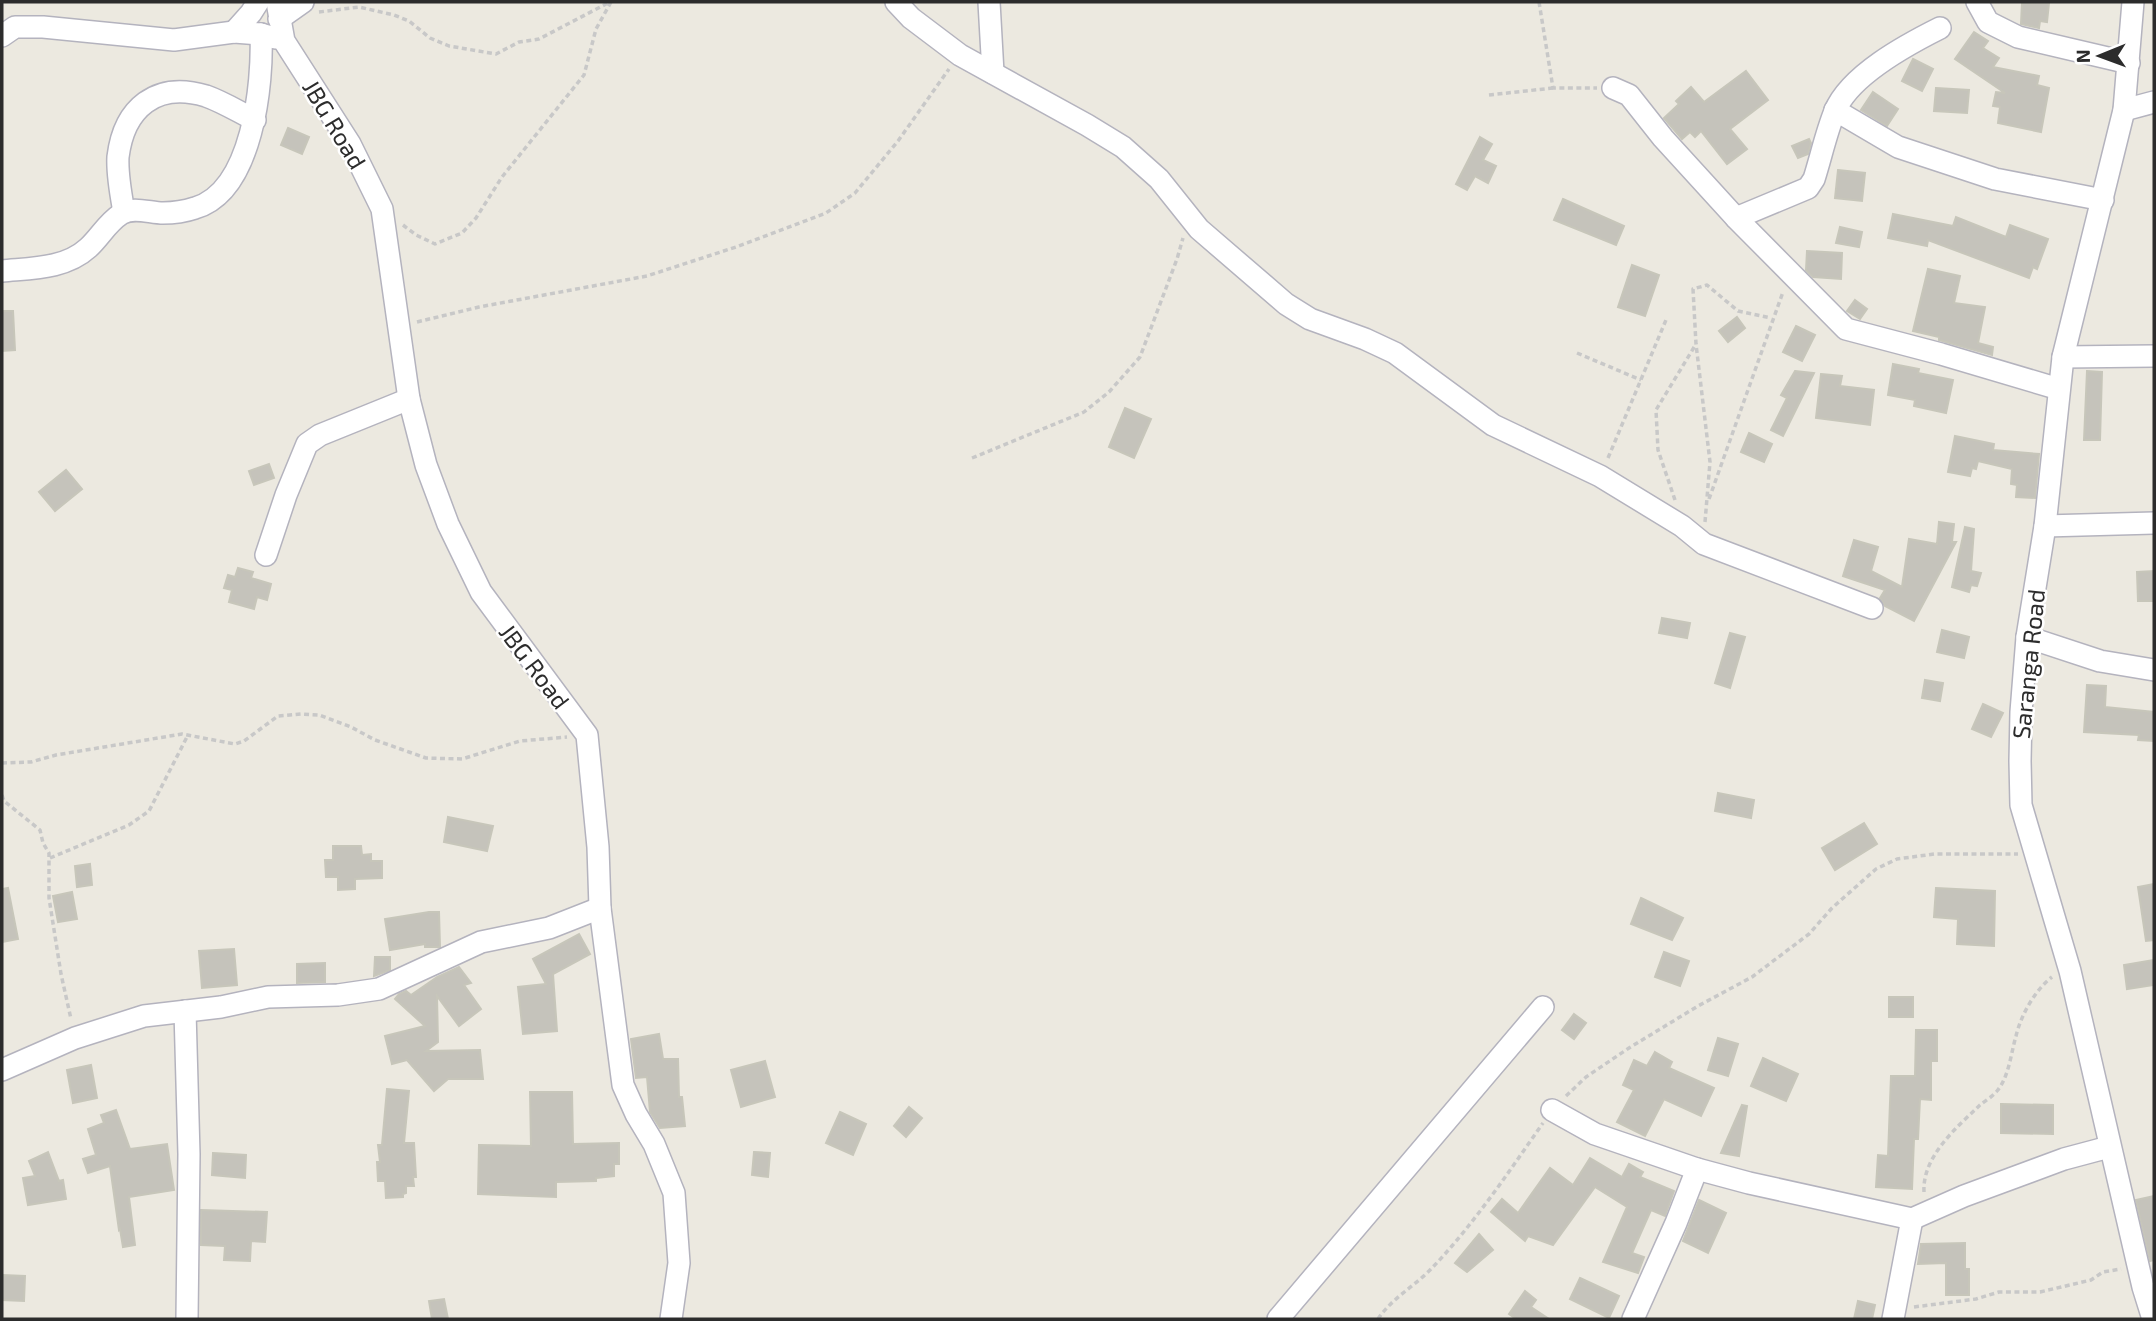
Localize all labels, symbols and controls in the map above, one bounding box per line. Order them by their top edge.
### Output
north arrow [2065,21,2135,91]
text: N [2071,49,2094,63]
street label: JBG Road [297,74,373,174]
street label: Saranga Road [2006,588,2050,740]
street label: JBG Road [494,618,576,714]

